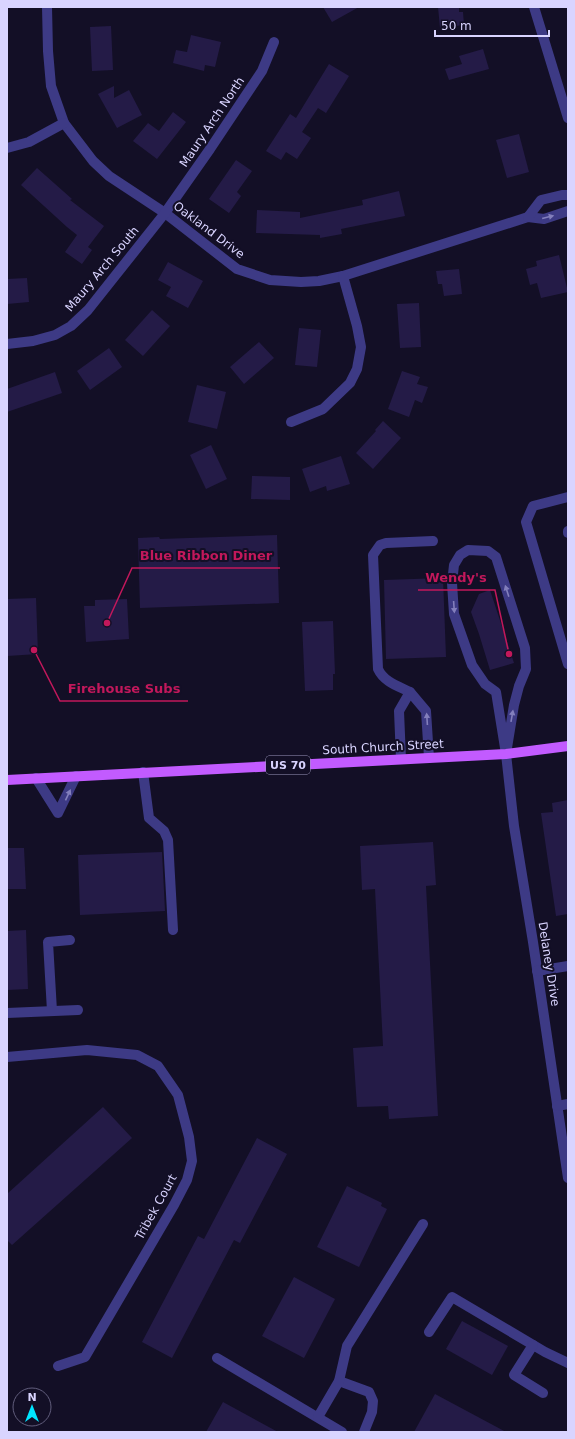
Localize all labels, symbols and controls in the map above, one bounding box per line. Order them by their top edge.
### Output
scale bar [435,12,549,38]
text: 50 m [441,19,472,33]
street label: Maury Arch North [177,74,247,170]
street label: Oakland Drive [171,199,247,261]
one-way arrow [542,214,555,220]
street label: Maury Arch South [62,224,142,314]
callout: Blue Ribbon Diner [132,543,280,568]
text: Blue Ribbon Diner [140,548,273,563]
callout: Wendy's [418,565,495,590]
text: Wendy's [425,570,487,585]
one-way arrow [504,585,510,597]
one-way arrow [450,601,457,613]
callout: Firehouse Subs [60,676,188,701]
text: Firehouse Subs [68,681,181,696]
one-way arrow [509,710,515,722]
one-way arrow [423,713,430,725]
street label: South Church Street [322,737,444,757]
road number: US 70 [266,756,310,774]
one-way arrow [65,789,71,800]
street label: Delaney Drive [535,921,563,1007]
street label: Tribek Court [132,1172,180,1243]
north arrow [12,1387,52,1427]
text: N [27,1391,37,1404]

